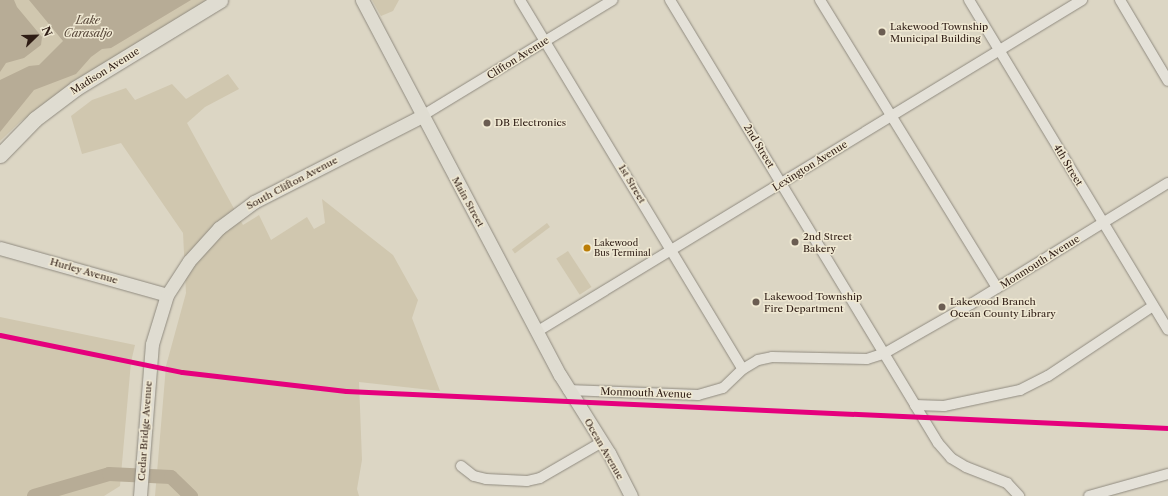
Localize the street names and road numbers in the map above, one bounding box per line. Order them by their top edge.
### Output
street label: Clifton Avenue [485,34,551,82]
street label: Madison Avenue [68,45,142,97]
street label: 2nd Street [741,122,777,170]
street label: Lexington Avenue [770,138,850,194]
street label: 4th Street [1051,142,1085,188]
street label: South Clifton Avenue [244,154,340,212]
street label: 1st Street [616,162,648,206]
street label: Main Street [449,175,487,229]
street label: Monmouth Avenue [998,233,1082,291]
street label: Hurley Avenue [48,255,120,287]
street label: Cedar Bridge Avenue [135,380,155,482]
street label: Monmouth Avenue [600,385,692,401]
street label: Ocean Avenue [582,416,626,482]

